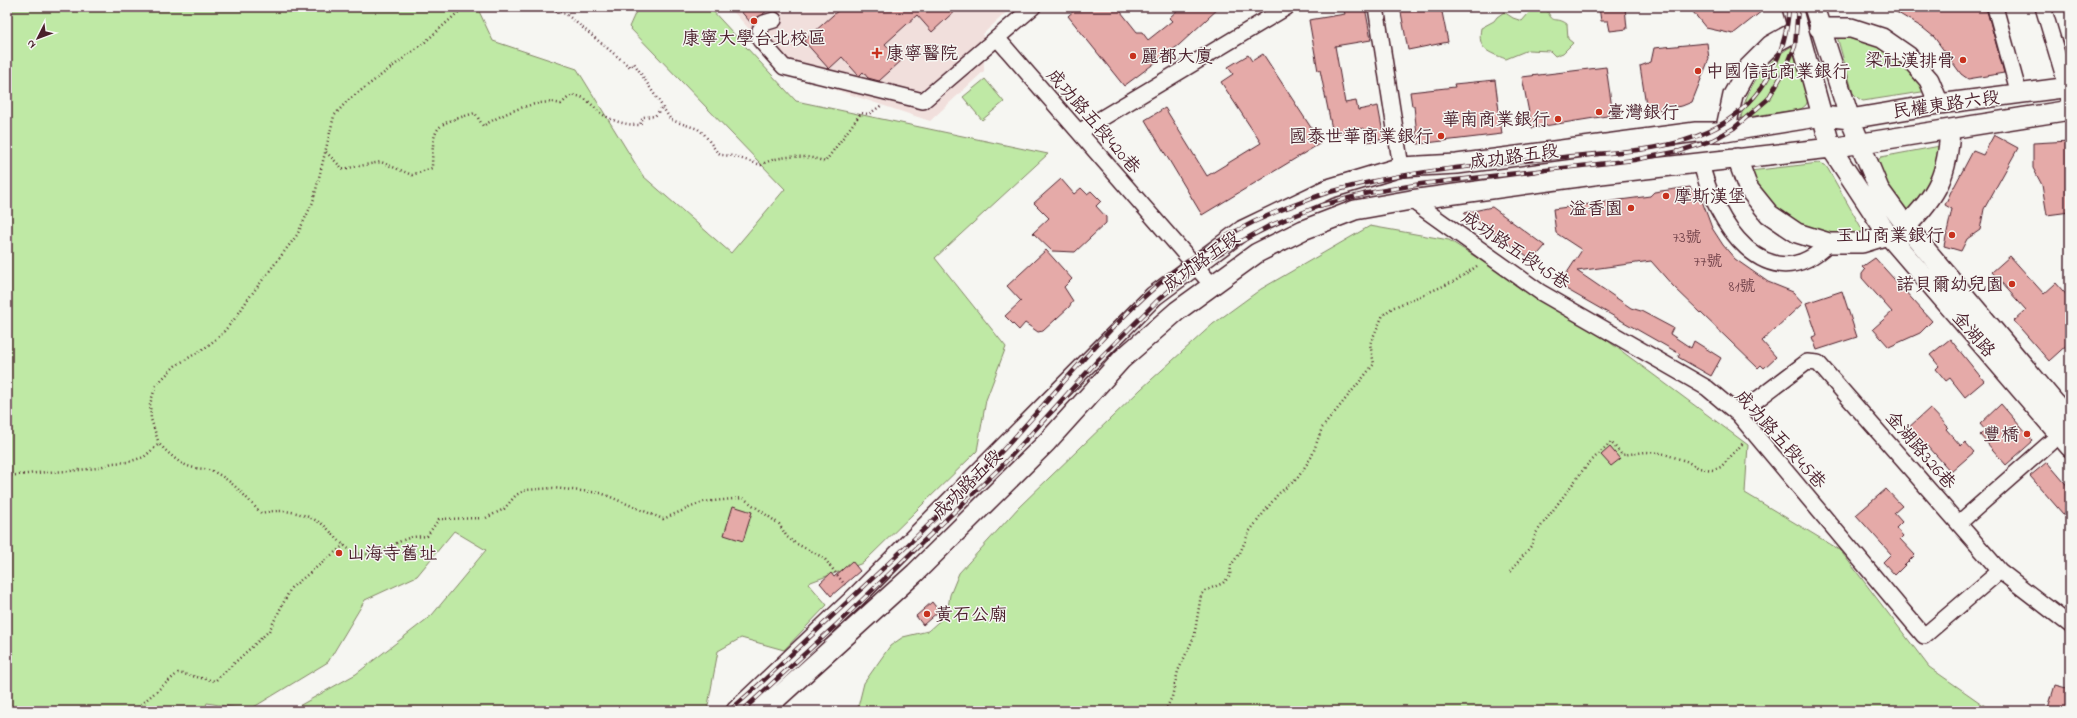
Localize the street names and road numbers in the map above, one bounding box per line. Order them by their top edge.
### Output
street label: 成功路五段420巷 [1039,64,1146,181]
street label: 民權東路六段 [1891,86,2002,126]
street label: 成功路五段 [1468,139,1561,177]
street label: 成功路五段45巷 [1455,206,1574,298]
street label: 成功路五段 [1158,226,1246,300]
street label: 金湖路 [1945,306,2000,364]
street label: 成功路五段45巷 [1728,385,1831,496]
street label: 金湖路326巷 [1878,406,1961,496]
street label: 成功路五段 [927,444,1009,526]

